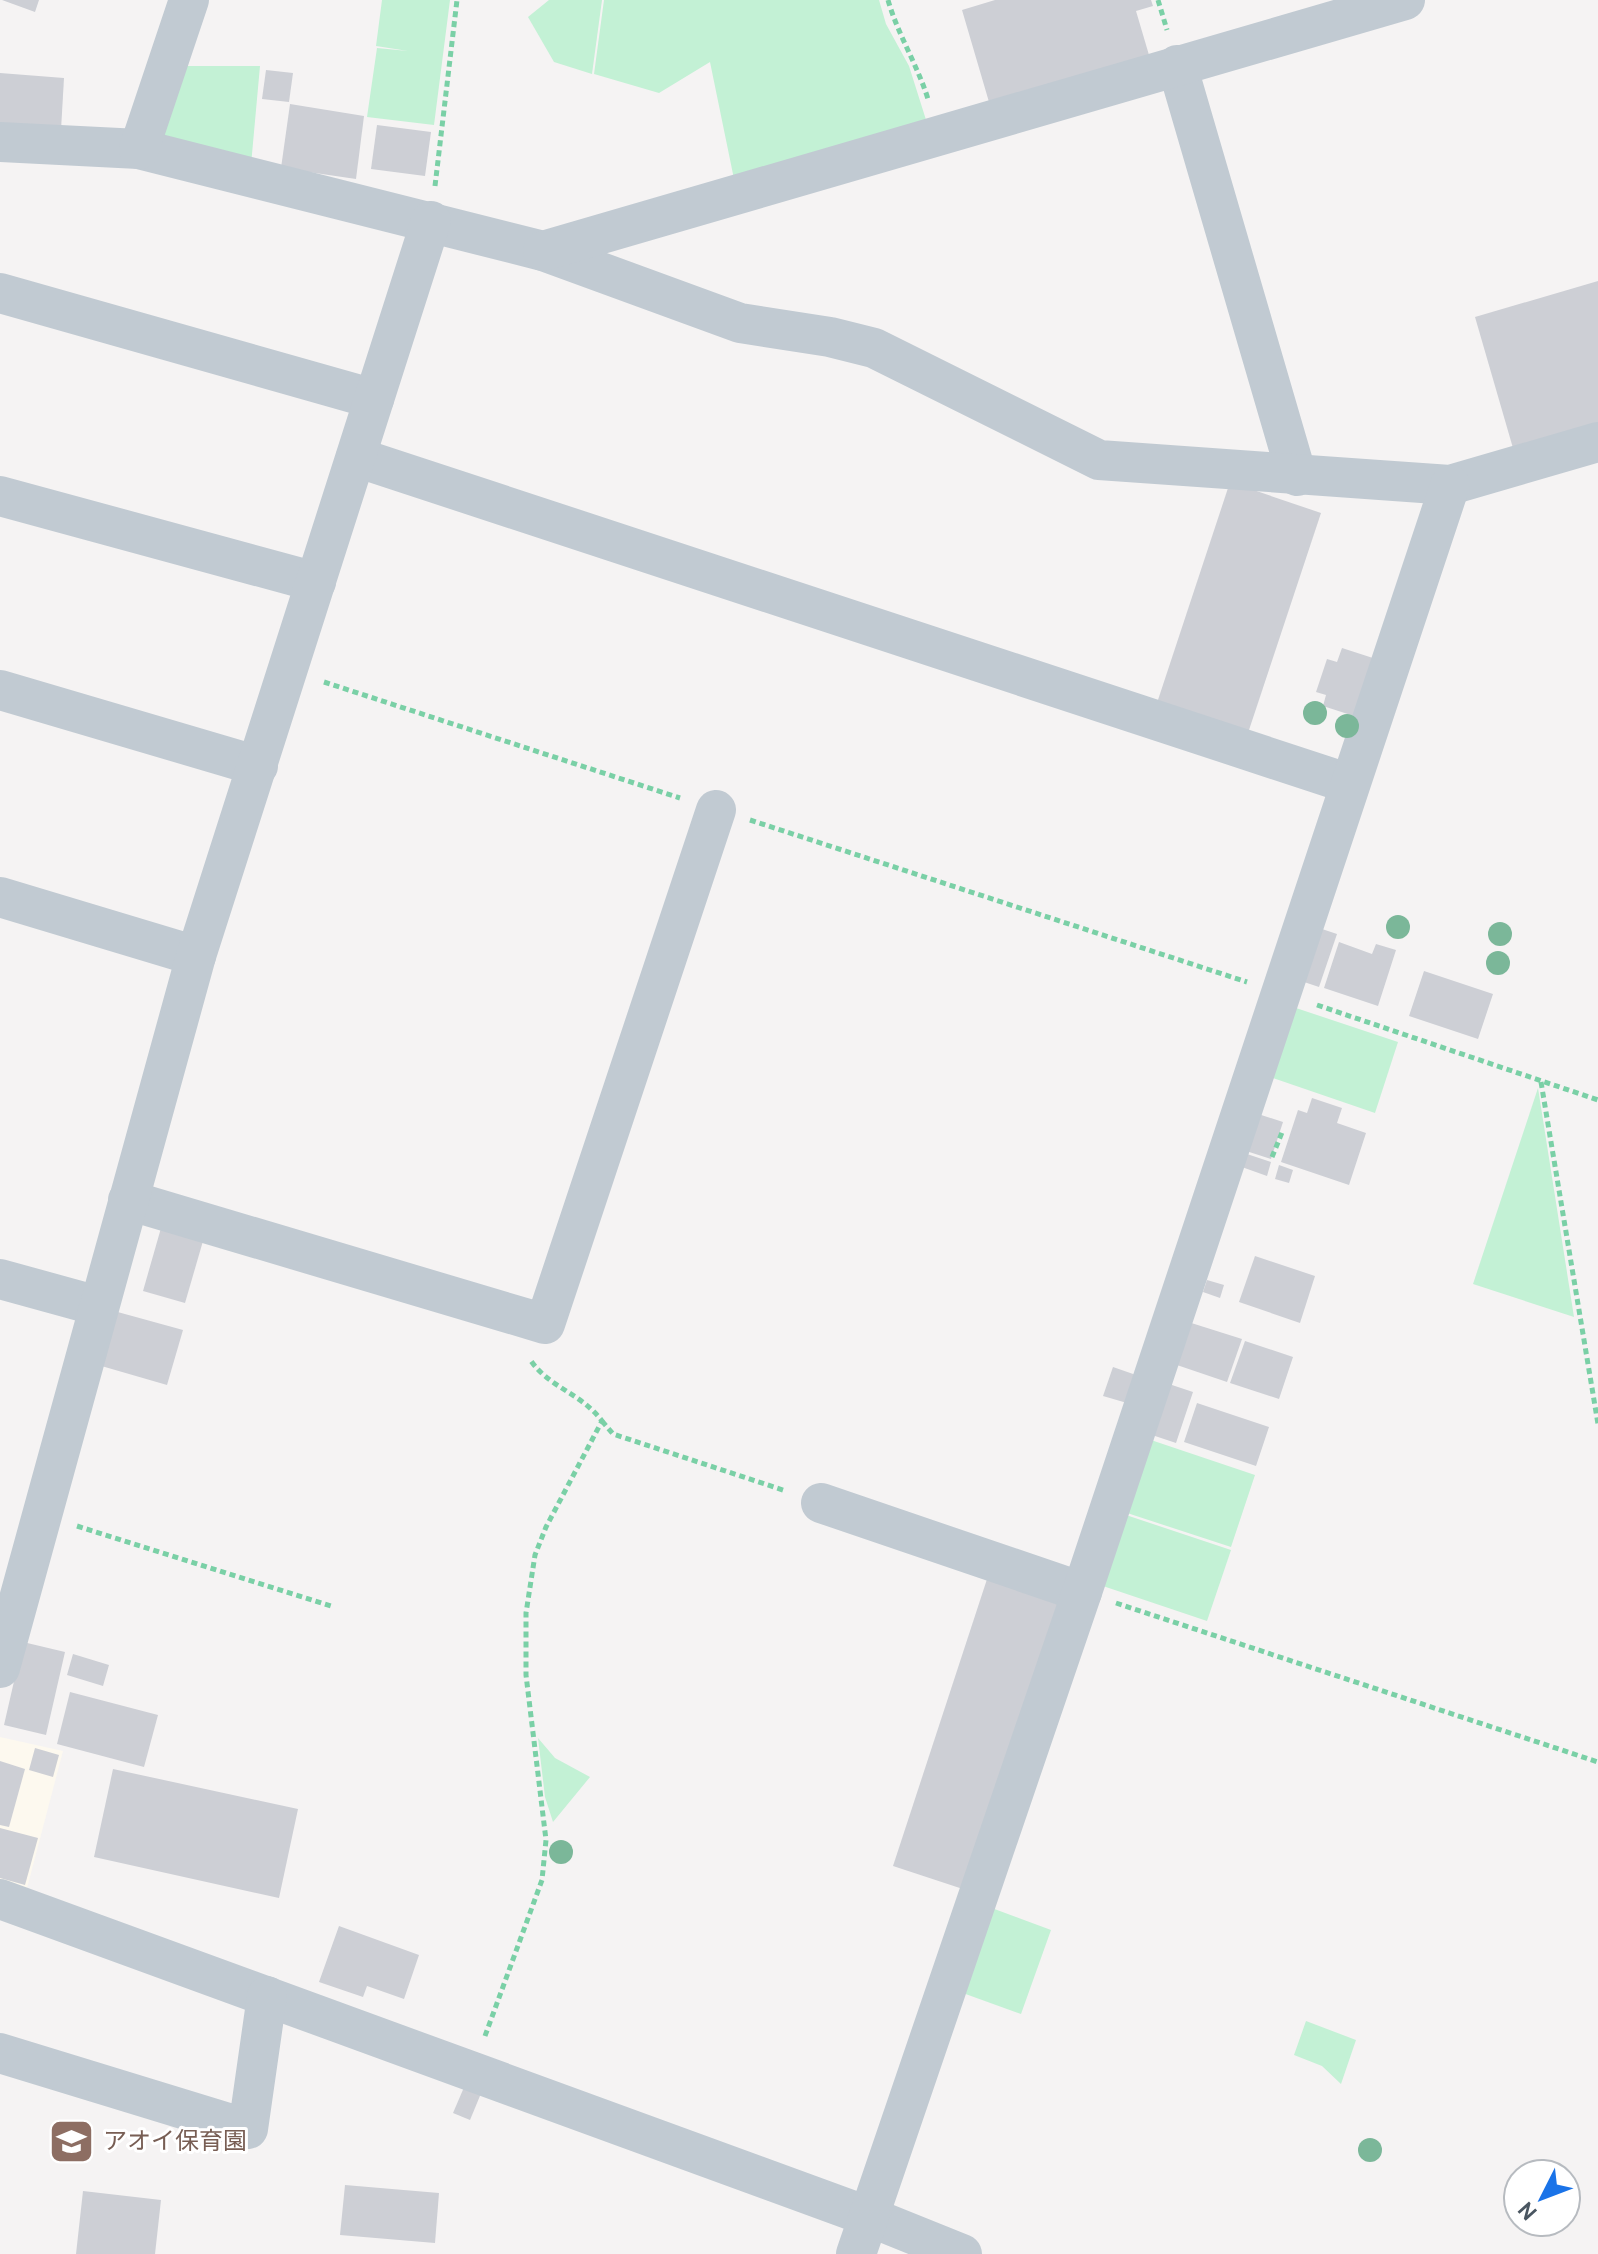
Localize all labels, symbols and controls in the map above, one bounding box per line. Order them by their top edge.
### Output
school or university icon: アオイ保育園 [48,2117,96,2165]
place label: アオイ保育園 [103,2126,247,2155]
north arrow [1502,2158,1582,2238]
text: N [1512,2196,1543,2226]

